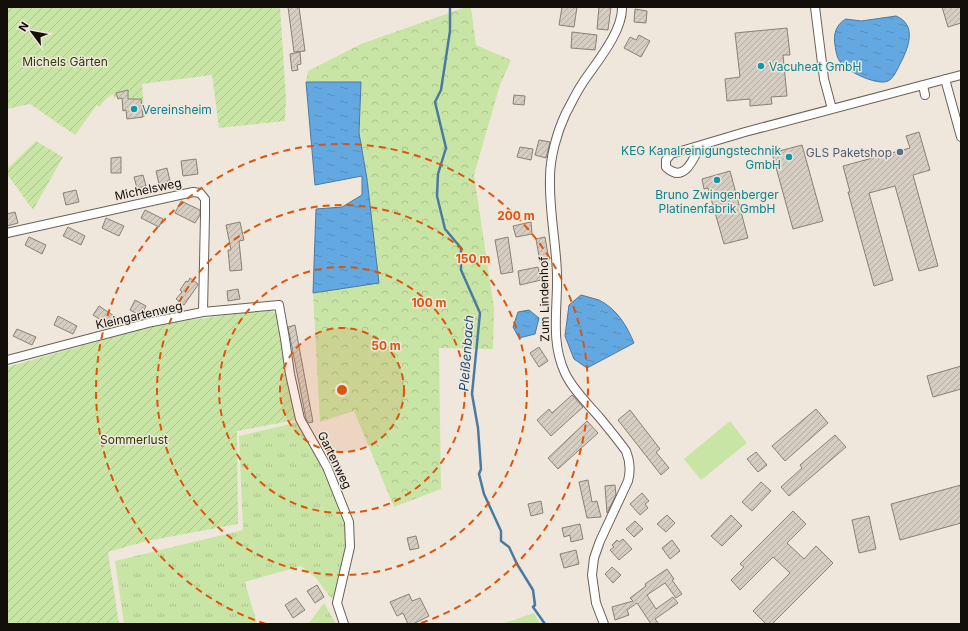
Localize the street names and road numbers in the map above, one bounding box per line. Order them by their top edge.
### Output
street label: Michelsweg [113,175,183,203]
street label: Zum Lindenhof [536,256,552,342]
street label: Kleingartenweg [94,298,184,332]
street label: Gartenweg [315,429,355,491]

